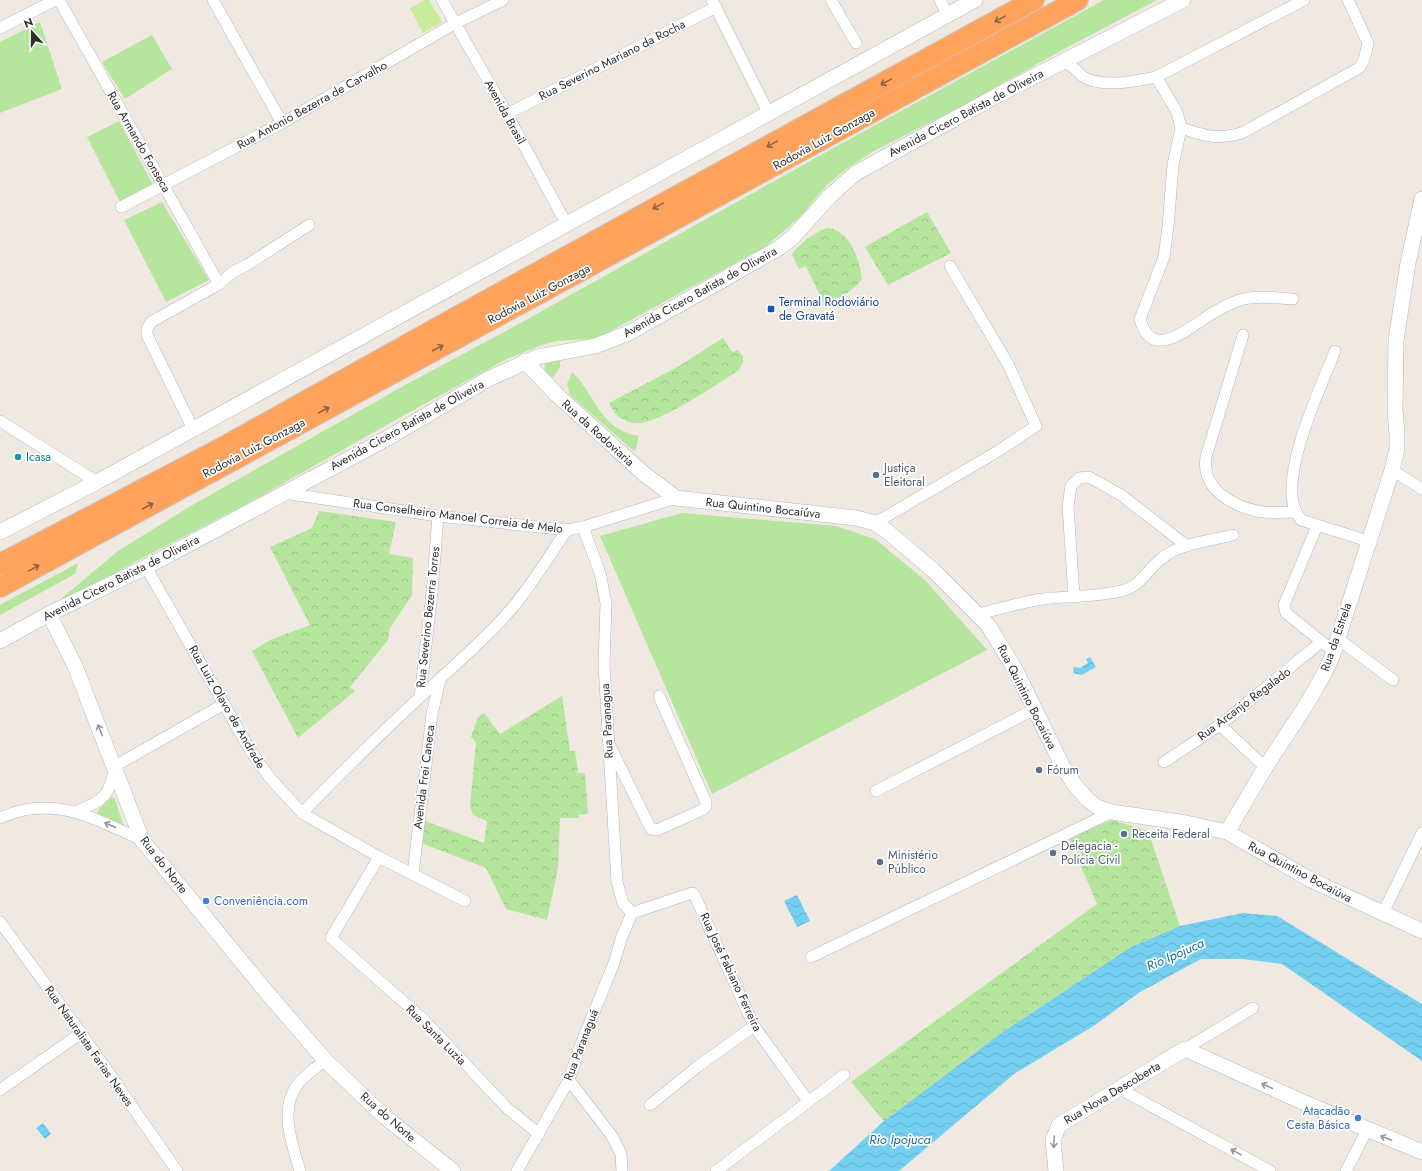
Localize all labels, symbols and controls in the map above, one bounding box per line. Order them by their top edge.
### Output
north arrow [12,12,52,52]
text: N [21,14,35,32]
street label: Rua Severino Mariano da Rocha [536,15,689,105]
one-way arrow [994,15,1006,23]
street label: Rua Antonio Bezerra de Carvalho [234,56,391,154]
street label: Avenida Cicero Batista de Oliveira [885,64,1047,162]
street label: Avenida Brasil [480,76,530,148]
one-way arrow [880,78,892,86]
street label: Rua Armando Fonseca [103,88,175,196]
street label: Rodovia Luiz Gonzaga [770,103,878,175]
one-way arrow [766,141,778,148]
one-way arrow [652,203,664,211]
street label: Avenida Cicero Batista de Oliveira [620,242,780,342]
street label: Rodovia Luiz Gonzaga [484,259,594,329]
place label: Terminal Rodoviário de Gravatá [779,293,880,325]
marker: Terminal Rodoviário de Gravatá [766,304,776,314]
one-way arrow [432,344,444,352]
street label: Avenida Cicero Batista de Oliveira [327,375,487,475]
street label: Rua da Rodoviaria [558,395,638,471]
one-way arrow [318,406,330,414]
street label: Rodovia Luiz Gonzaga [199,413,309,483]
place label: Icasa [26,448,51,466]
marker: Icasa [13,452,23,462]
place label: Justiça Eleitoral [882,459,925,491]
marker: Justiça Eleitoral [871,470,881,480]
street label: Rua Quintino Bocaiúva [705,493,821,523]
street label: Rua Conselheiro Manoel Correia de Melo [352,494,564,538]
one-way arrow [142,501,154,509]
street label: Avenida Cicero Batista de Oliveira [40,531,203,625]
street label: Rua Severino Bezerra Torres [412,545,444,688]
one-way arrow [28,564,40,572]
street label: Rua da Estrela [1316,600,1356,674]
street label: Rua Luiz Olavo de Andrade [184,642,270,772]
street label: Rua Quintino Bocaiúva [993,642,1061,753]
street label: Rua Arcanjo Regalado [1194,663,1295,745]
street label: Rua Paranagua [596,683,618,759]
street label: Avenida Frei Caneca [409,724,439,830]
one-way arrow [96,725,104,737]
place label: Fórum [1047,761,1079,779]
marker: Fórum [1034,765,1044,775]
one-way arrow [104,821,116,828]
place label: Receita Federal [1132,825,1210,843]
marker: Receita Federal [1119,829,1129,839]
street label: Rua do Norte [136,833,192,897]
place label: Delegacia - Polícia Civil [1061,837,1120,869]
street label: Rua Quintino Bocaiúva [1245,837,1355,907]
place label: Ministério Público [888,846,938,878]
marker: Delegacia - Polícia Civil [1048,848,1058,858]
marker: Ministério Público [875,857,885,867]
place label: Conveniência.com [214,892,308,910]
marker: Conveniência.com [201,896,211,906]
street label: Rua José Fabiano Ferreira [696,910,767,1035]
water label: Rio Ipojuca [1143,933,1207,976]
street label: Rua Naturalista Farias Neves [40,982,138,1110]
street label: Rua Santa Luzia [402,1001,471,1070]
street label: Rua Paranaguá [559,1006,603,1083]
street label: Rua Nova Descoberta [1060,1057,1164,1129]
one-way arrow [1261,1082,1273,1089]
street label: Rua do Norte [356,1088,420,1146]
place label: Atacadão Cesta Básica [1287,1102,1350,1134]
marker: Atacadão Cesta Básica [1353,1113,1363,1123]
water label: Rio Ipojuca [869,1130,931,1149]
one-way arrow [1380,1133,1392,1141]
one-way arrow [1050,1135,1058,1148]
one-way arrow [1230,1148,1242,1156]

